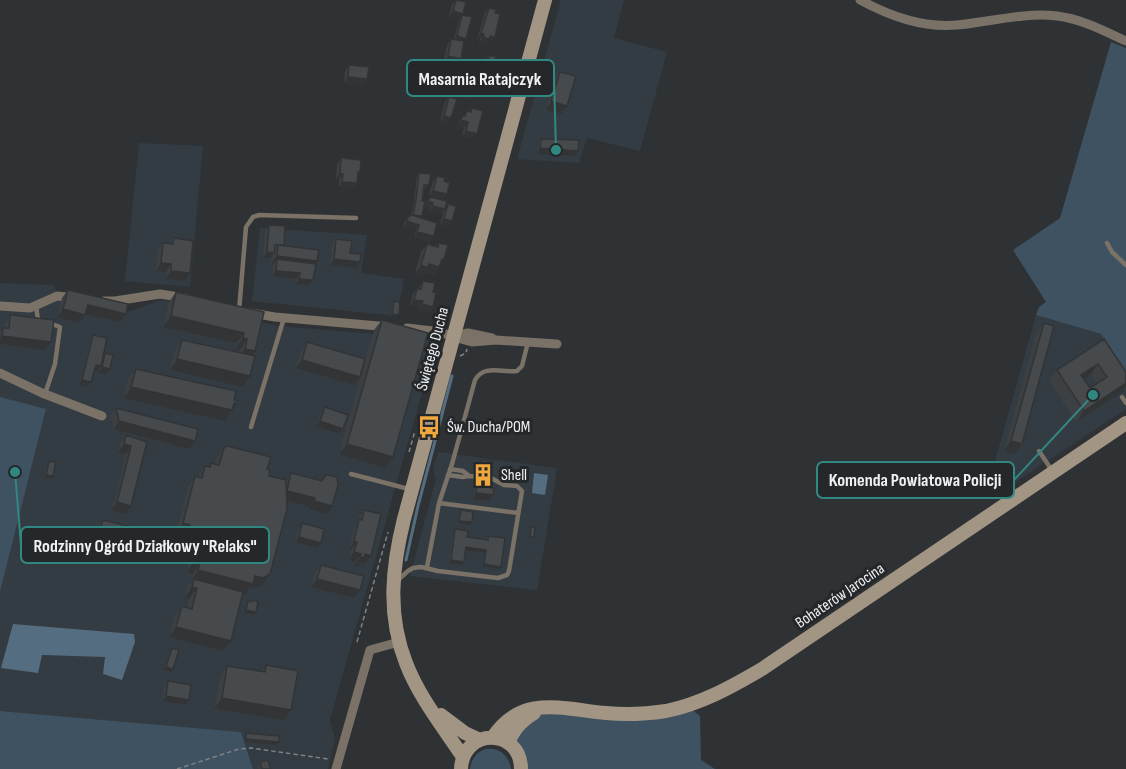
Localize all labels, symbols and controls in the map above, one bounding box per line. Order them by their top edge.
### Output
callout: Masarnia Ratajczyk [407,60,554,96]
text: Masarnia Ratajczyk [419,69,542,90]
street label: Świętego Ducha [413,305,453,393]
bus stop icon: Św. Ducha/POM [416,414,442,440]
place label: Św. Ducha/POM [447,418,530,437]
building icon: Shell [470,462,496,488]
callout: Komenda Powiatowa Policji [817,462,1014,498]
place label: Shell [501,466,527,485]
text: Komenda Powiatowa Policji [829,470,1001,491]
callout: Rodzinny Ogród Działkowy "Relaks" [21,527,269,563]
text: Rodzinny Ogród Działkowy "Relaks" [33,536,257,557]
street label: Bohaterów Jarocina [792,559,888,633]

